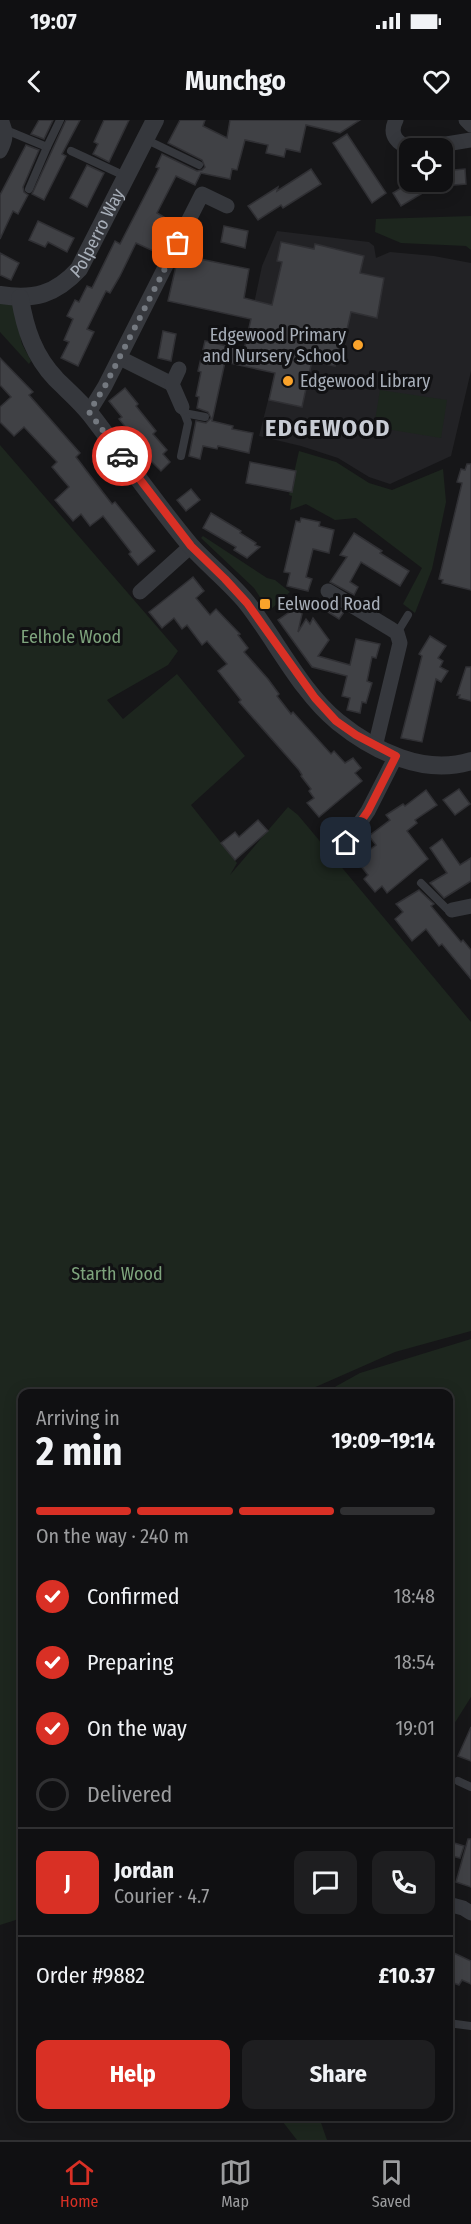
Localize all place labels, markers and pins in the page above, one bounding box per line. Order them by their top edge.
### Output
pin [152,217,203,268]
place label: Edgewood Primary and Nursery School [203,324,346,367]
marker: Edgewood Primary and Nursery School [351,338,365,352]
place label: Edgewood Library [300,370,430,392]
marker: Edgewood Library [281,374,295,388]
place label: Eelwood Road [277,593,381,615]
marker: Eelwood Road [258,597,272,611]
pin [320,817,371,868]

